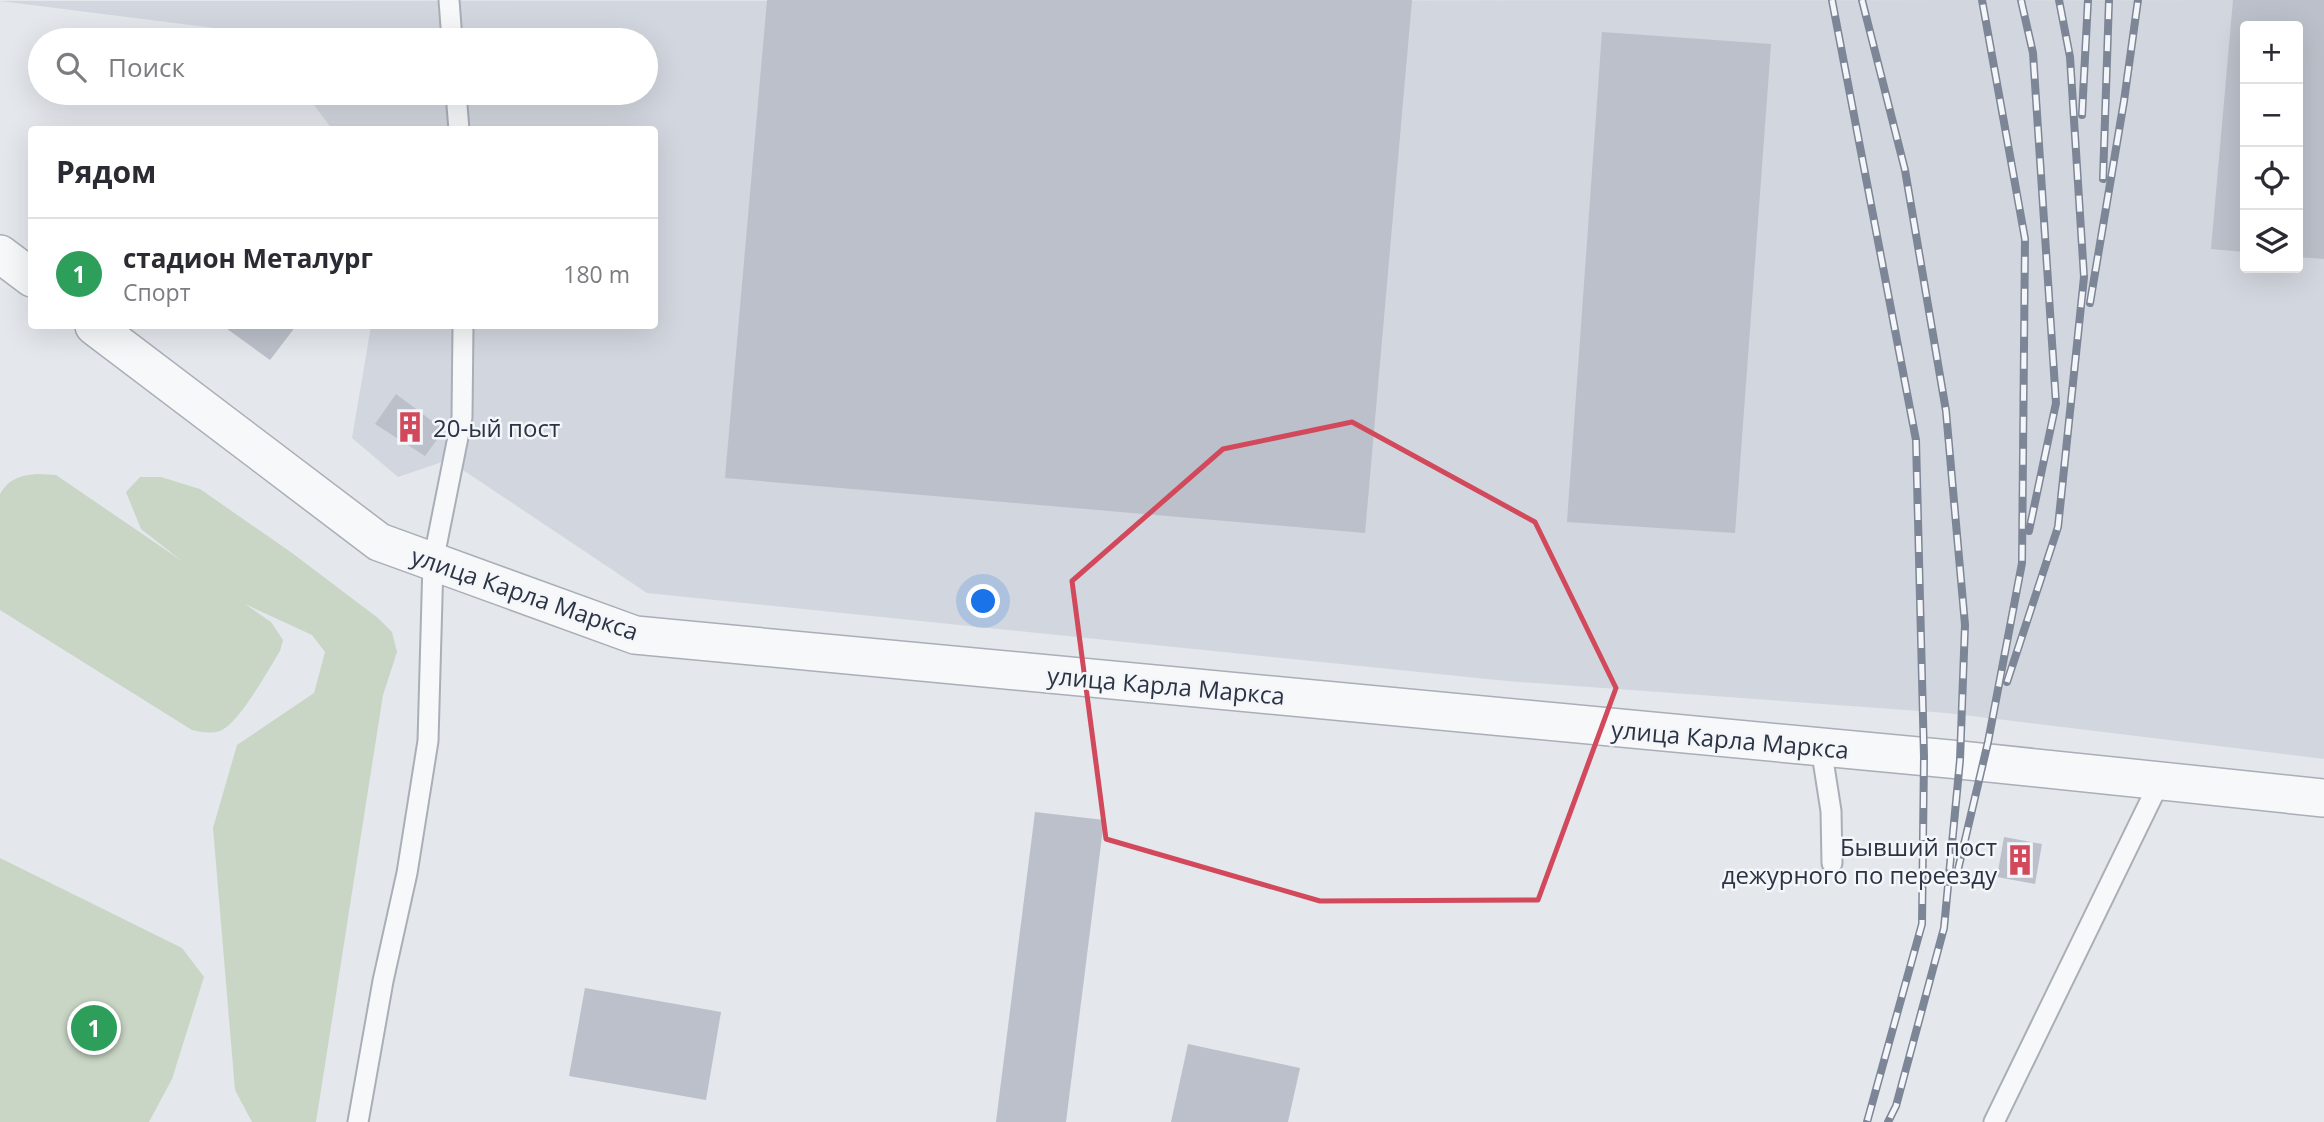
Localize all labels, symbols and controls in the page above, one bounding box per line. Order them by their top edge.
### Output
map controls [2240,21,2303,273]
button: + [2240,21,2303,84]
search box [28,28,658,105]
icon: search [52,48,90,86]
text: Поиск [108,49,185,85]
button: − [2240,84,2303,147]
button: locate [2240,147,2303,210]
text: Рядом [56,151,156,192]
button: layers [2240,210,2303,273]
text: стадион Металург [123,240,373,276]
text: 1 [72,258,86,290]
text: 180 m [563,258,630,290]
text: Спорт [123,276,190,308]
building icon: 20-ый пост [393,410,427,444]
place label: 20-ый пост [433,411,560,444]
street label: улица Карла Маркса [407,539,643,647]
your location [966,584,1000,618]
street label: улица Карла Маркса [1046,658,1286,712]
street label: улица Карла Маркса [1610,712,1850,766]
place label: Бывший пост дежурного по переезду [1722,830,1998,891]
building icon: Бывший пост дежурного по переезду [2003,843,2037,877]
pin: 1 [71,1002,117,1054]

